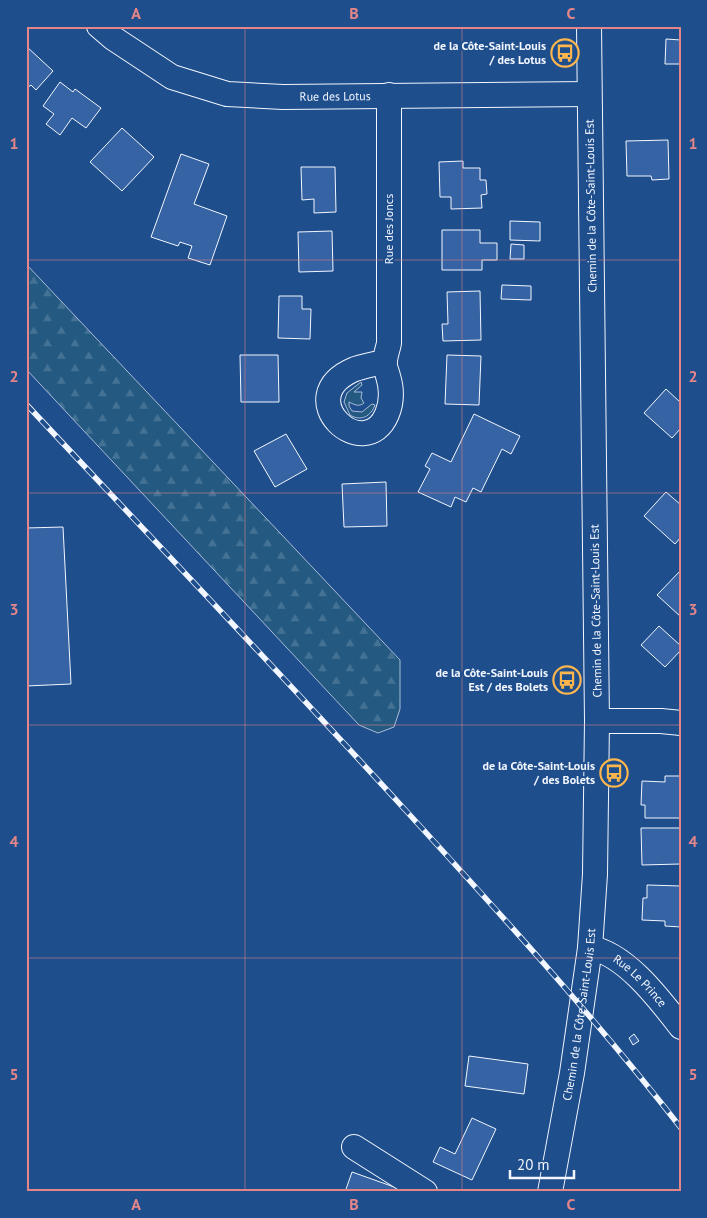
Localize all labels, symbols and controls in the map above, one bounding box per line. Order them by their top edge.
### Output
text: A [131,3,141,23]
text: B [349,3,359,23]
text: C [567,3,576,23]
place label: de la Côte-Saint-Louis / des Lotus [433,38,546,67]
bus stop icon: de la Côte-Saint-Louis / des Lotus [550,38,580,68]
street label: Rue des Lotus [299,88,371,104]
street label: Chemin de la Côte-Saint-Louis Est [581,119,600,293]
text: 1 [9,133,19,153]
text: 1 [688,133,698,153]
street label: Rue des Joncs [381,194,396,264]
text: 2 [9,366,19,386]
text: 2 [688,366,698,386]
street label: Chemin de la Côte-Saint-Louis Est [586,524,605,698]
text: 3 [9,599,19,619]
text: 3 [688,599,698,619]
place label: de la Côte-Saint-Louis Est / des Bolets [435,665,548,694]
bus stop icon: de la Côte-Saint-Louis Est / des Bolets [552,665,582,695]
place label: de la Côte-Saint-Louis / des Bolets [482,758,595,787]
bus stop icon: de la Côte-Saint-Louis / des Bolets [599,758,629,788]
text: 4 [9,831,19,851]
text: 4 [688,831,698,851]
street label: Chemin de la Côte-Saint-Louis Est [559,928,598,1102]
street label: Rue Le Prince [611,951,670,1010]
text: 5 [9,1064,19,1084]
text: 5 [688,1064,698,1084]
scale bar [510,1148,573,1180]
text: 20 m [517,1155,550,1174]
text: A [131,1194,141,1214]
text: B [349,1194,359,1214]
text: C [567,1194,576,1214]

